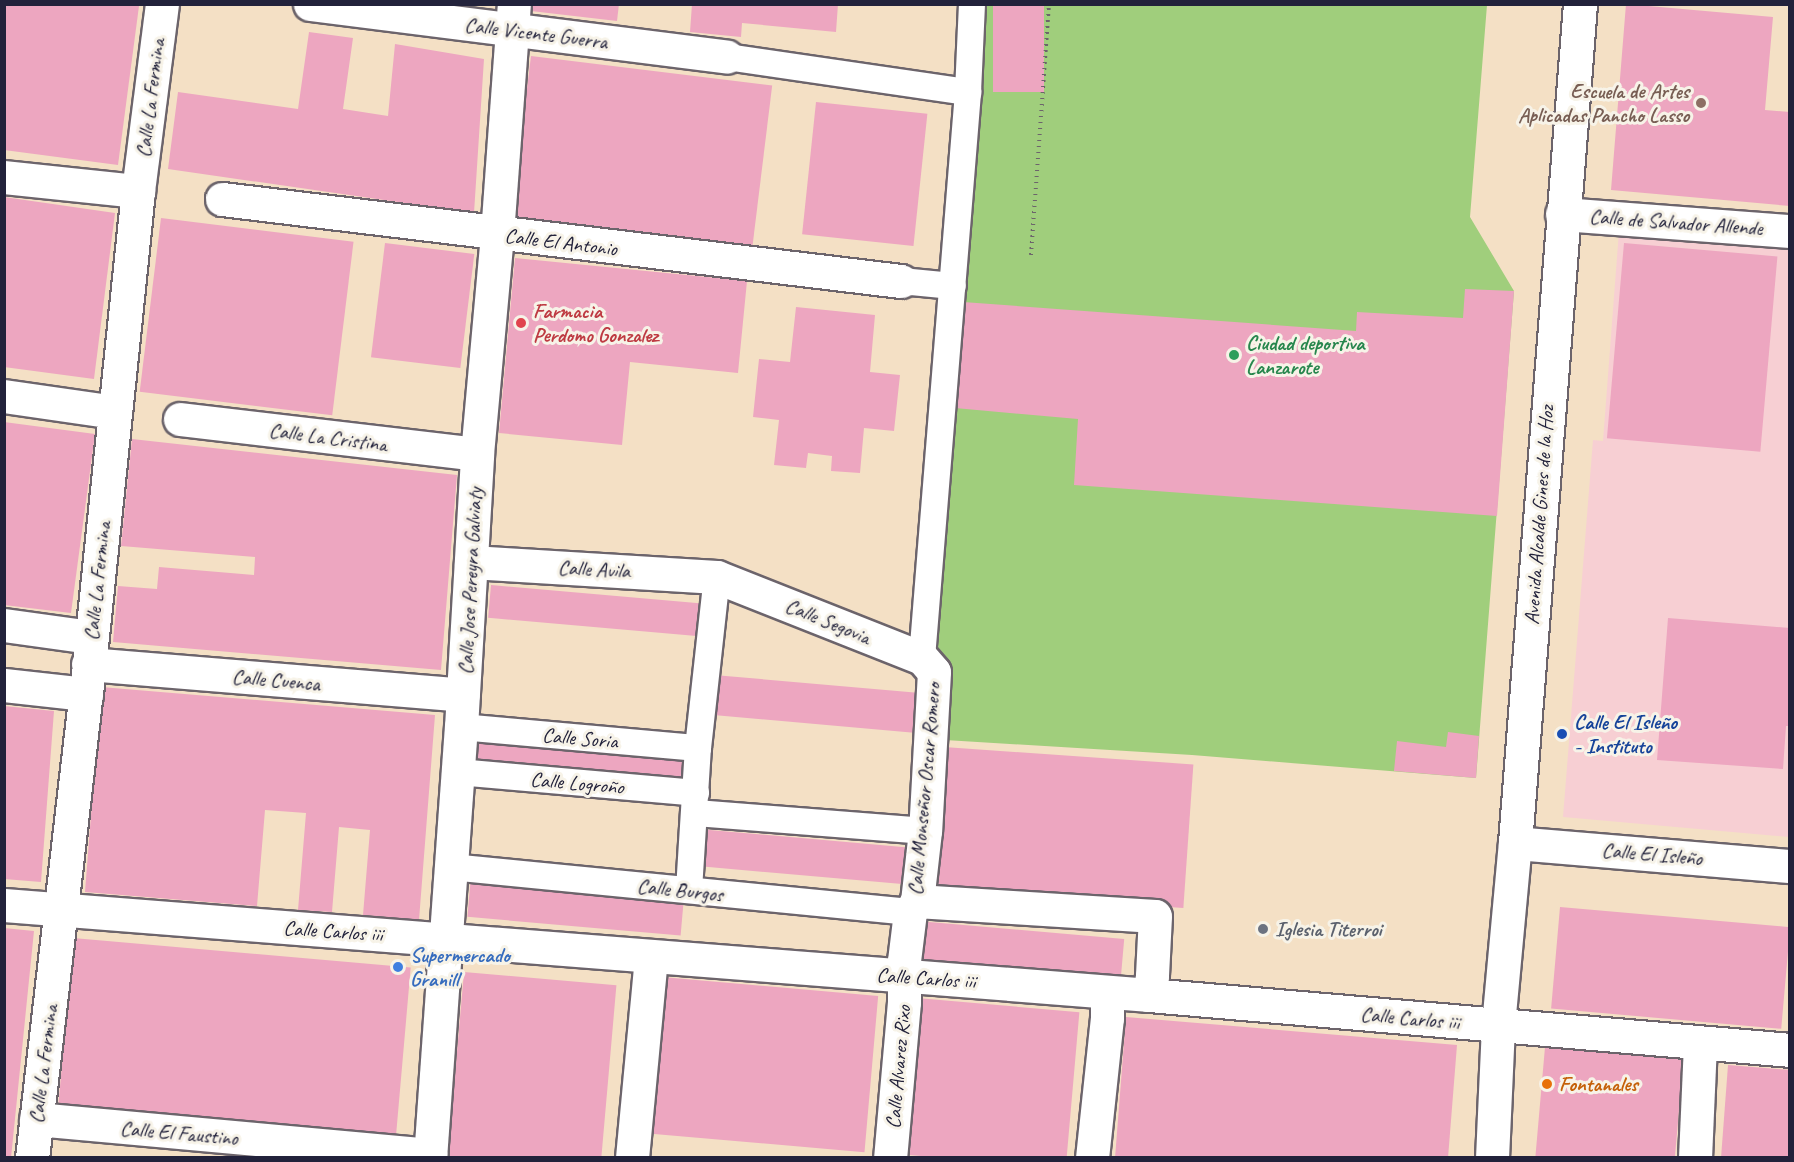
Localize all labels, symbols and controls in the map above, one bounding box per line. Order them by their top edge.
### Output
street label: Calle Vicente Guerra [463,12,609,54]
street label: Calle La Fermina [130,37,170,159]
place label: Escuela de Artes Aplicadas Pancho Lasso [1518,78,1689,128]
marker: Escuela de Artes Aplicadas Pancho Lasso [1694,96,1708,110]
street label: Calle de Salvador Allende [1589,203,1763,241]
street label: Calle El Antonio [503,223,619,261]
place label: Farmacia Perdomo Gonzalez [533,298,658,348]
marker: Farmacia Perdomo Gonzalez [514,316,528,330]
place label: Ciudad deportiva Lanzarote [1246,330,1365,380]
marker: Ciudad deportiva Lanzarote [1227,348,1241,362]
street label: Avenida Alcalde Gines de la Hoz [1519,404,1559,626]
street label: Calle La Cristina [267,417,389,457]
street label: Calle Jose Pereyra Galviaty [453,487,487,675]
street label: Calle La Fermina [78,520,116,642]
street label: Calle Avila [558,555,630,583]
street label: Calle Segovia [782,593,874,649]
street label: Calle Cuenca [231,664,321,696]
street label: Calle Monseñor Oscar Romero [902,682,946,896]
place label: Calle El Isleño - Instituto [1574,709,1677,759]
street label: Calle Soria [541,722,619,754]
marker: Calle El Isleño - Instituto [1555,727,1569,741]
street label: Calle Logroño [529,766,625,800]
street label: Calle El Isleño [1601,837,1703,871]
street label: Calle Burgos [636,873,724,907]
street label: Calle Carlos iii [282,915,384,947]
place label: Iglesia Titerroi [1275,916,1382,942]
marker: Iglesia Titerroi [1256,922,1270,936]
place label: Supermercado Granill [410,942,510,992]
marker: Supermercado Granill [391,960,405,974]
street label: Calle Carlos iii [875,962,977,994]
street label: Calle Carlos iii [1359,1001,1461,1035]
street label: Calle La Fermina [23,1003,63,1125]
street label: Calle Alvarez Rixo [880,1004,916,1130]
place label: Fontanales [1559,1071,1638,1097]
marker: Fontanales [1540,1077,1554,1091]
street label: Calle El Faustino [119,1115,239,1151]

